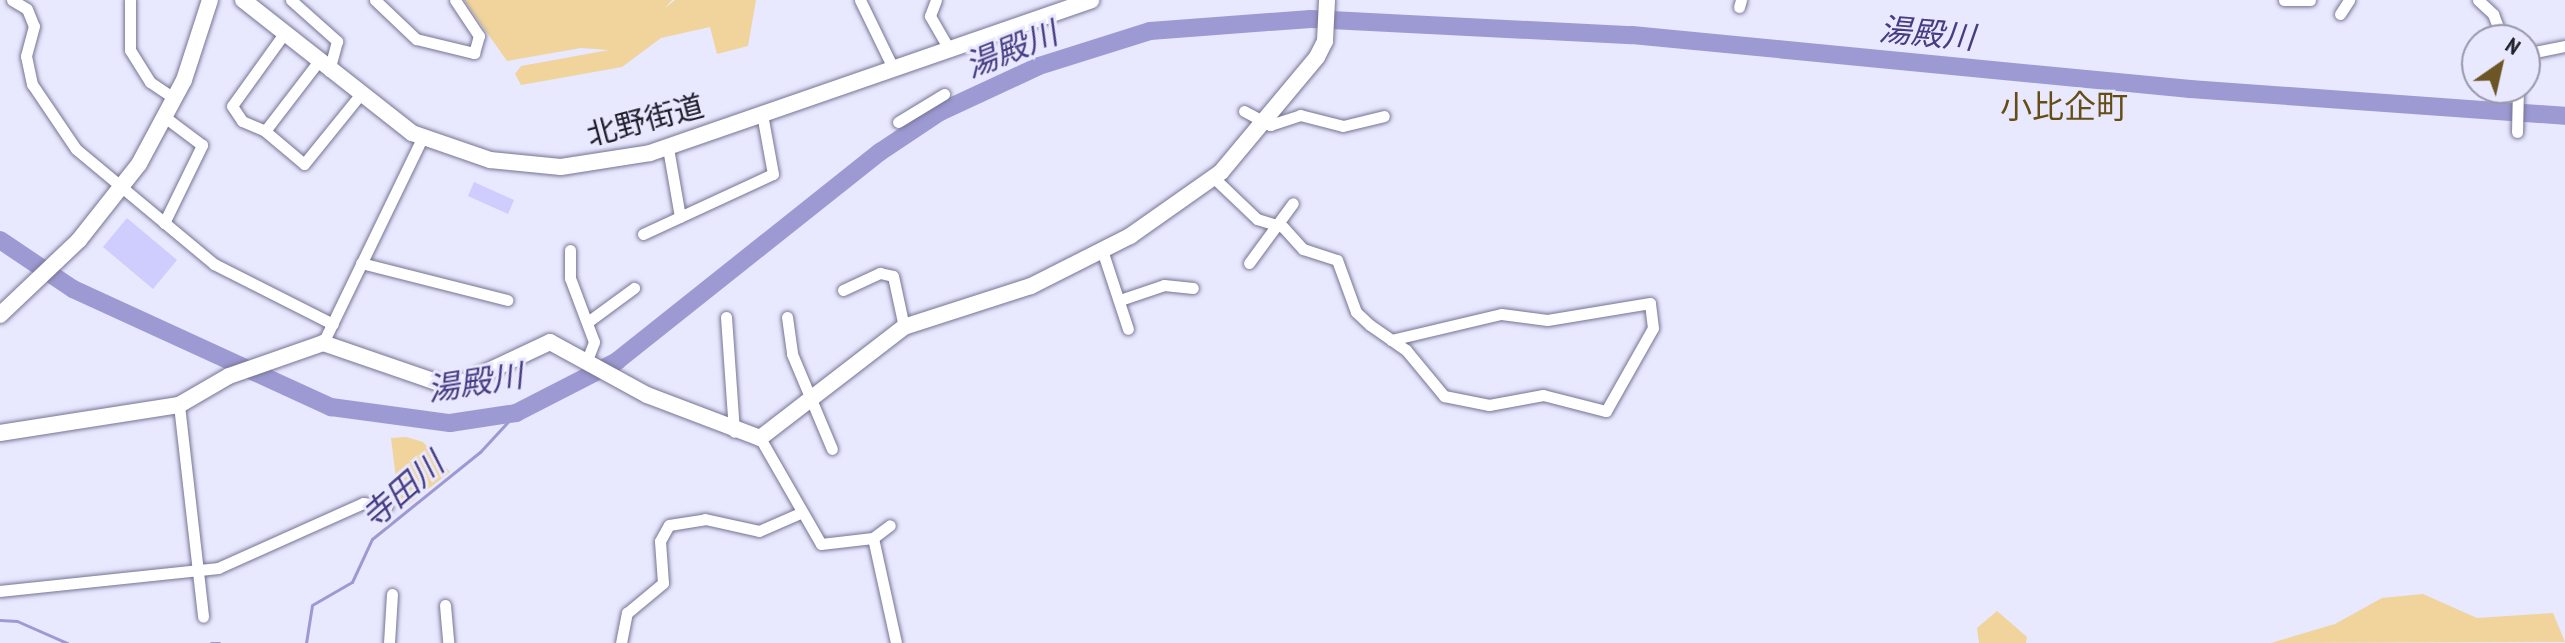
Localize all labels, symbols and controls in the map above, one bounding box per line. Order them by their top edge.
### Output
water label: 湯殿川 [1878,10,1976,56]
water label: 湯殿川 [959,13,1063,85]
north arrow [2461,24,2541,104]
text: N [2501,31,2526,61]
street label: 北野街道 [582,87,708,153]
district label: 小比企町 [2000,87,2128,125]
water label: 湯殿川 [425,356,525,408]
water label: 寺田川 [353,444,451,536]

